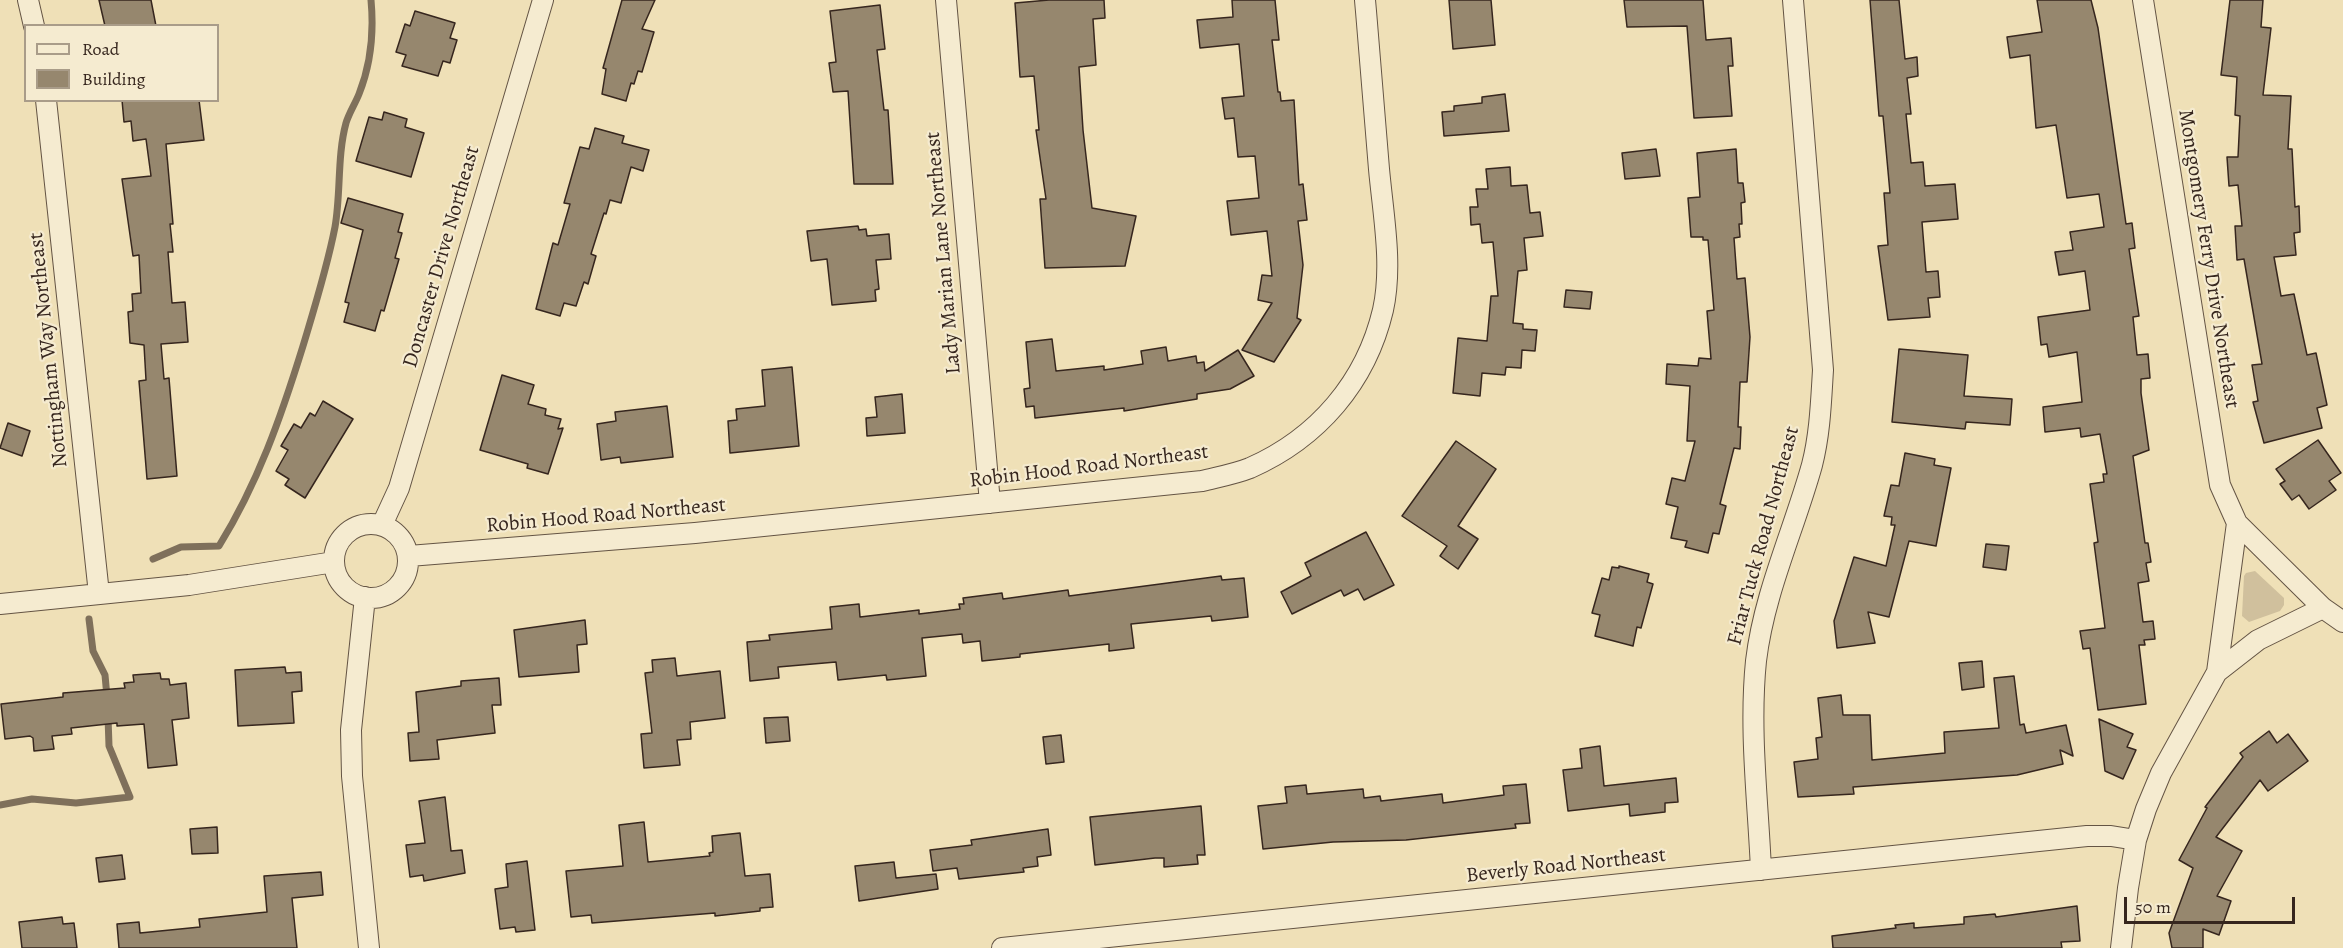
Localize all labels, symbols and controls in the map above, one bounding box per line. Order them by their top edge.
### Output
legend [24,24,219,102]
text: Road [82,37,119,61]
text: Building [82,67,146,91]
street label: Montgomery Ferry Drive Northeast [2172,108,2244,410]
street label: Lady Marian Lane Northeast [921,131,967,375]
street label: Doncaster Drive Northeast [398,143,486,371]
street label: Nottingham Way Northeast [24,231,74,469]
street label: Friar Tuck Road Northeast [1723,424,1805,648]
street label: Robin Hood Road Northeast [968,440,1210,494]
street label: Robin Hood Road Northeast [485,493,727,539]
street label: Beverly Road Northeast [1465,843,1667,889]
scale bar [2127,885,2298,923]
text: 50 m [2135,895,2171,919]

